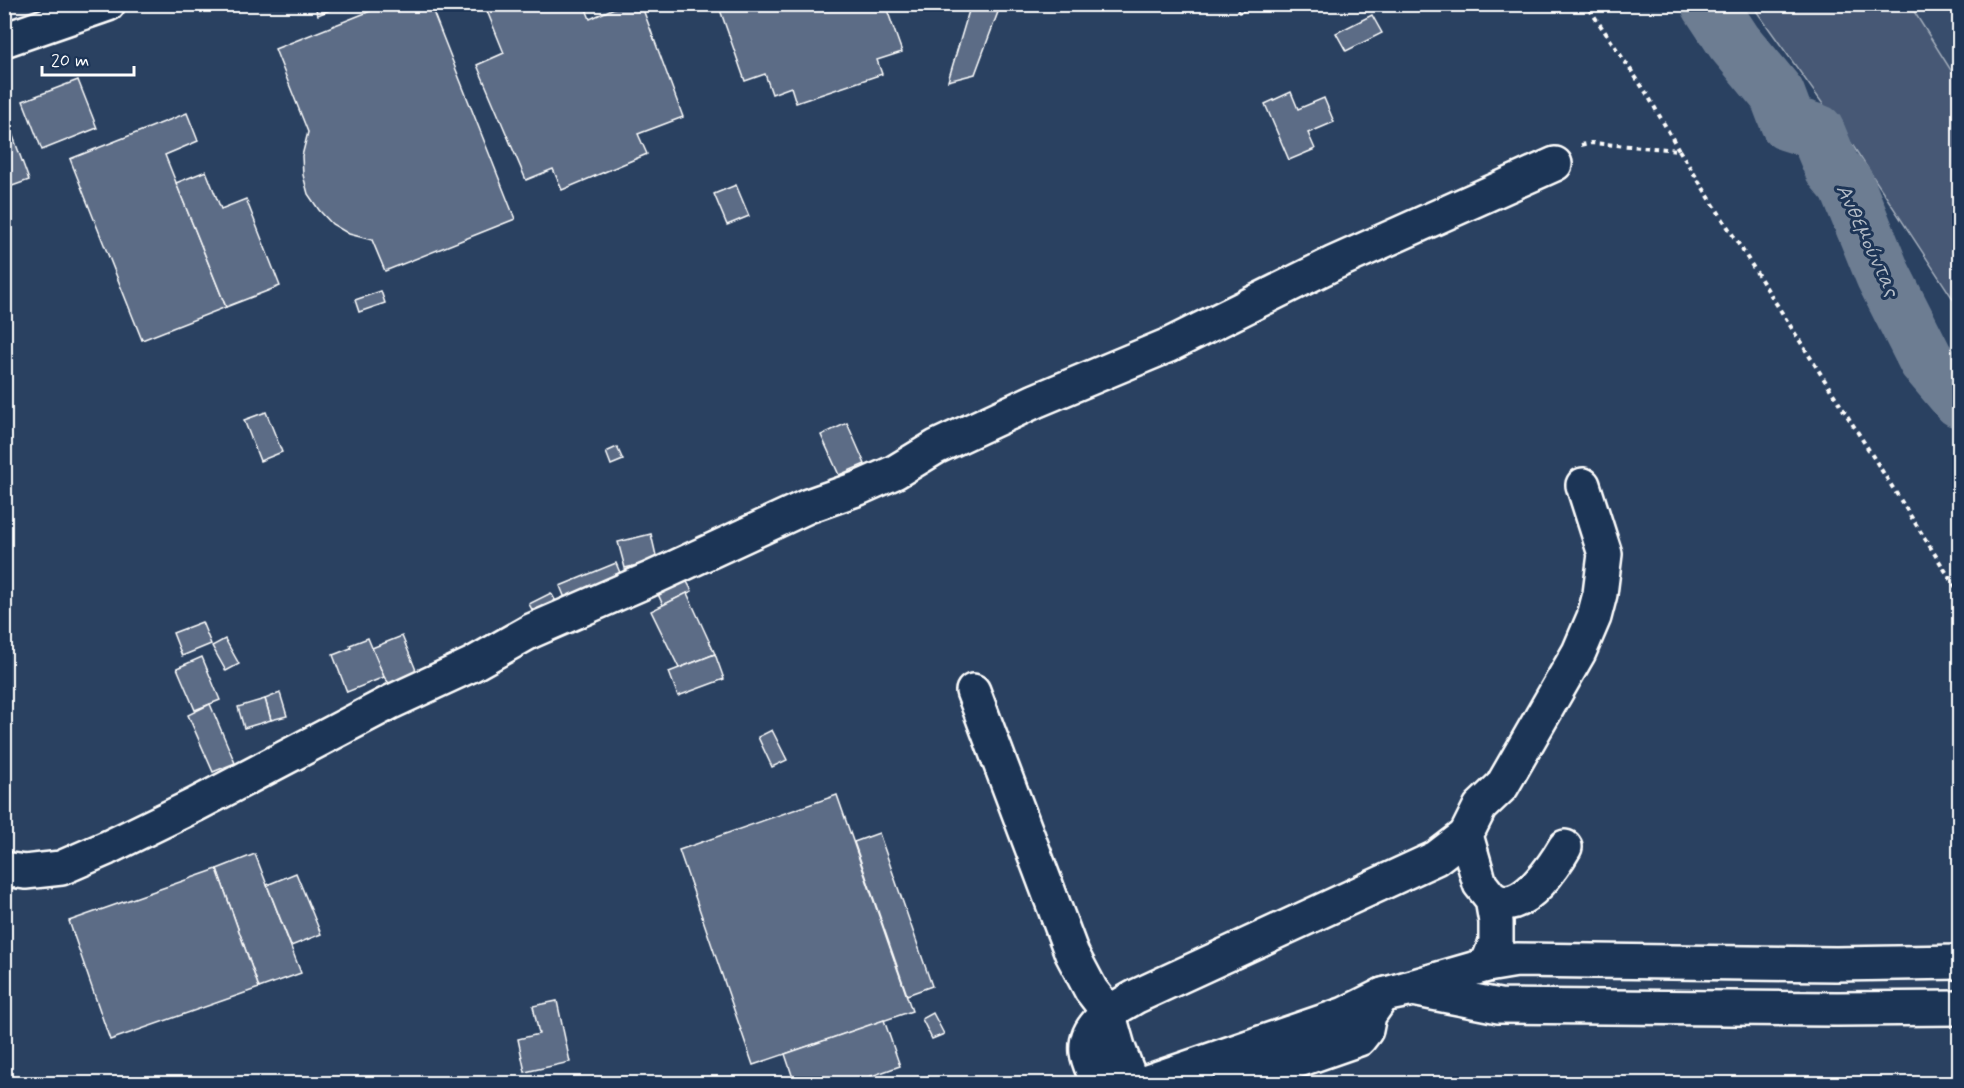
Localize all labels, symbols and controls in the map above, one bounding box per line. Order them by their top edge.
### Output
scale bar [42,39,134,77]
text: 20 m [51,49,89,73]
water label: Ανθεμούντας [1829,179,1906,303]

